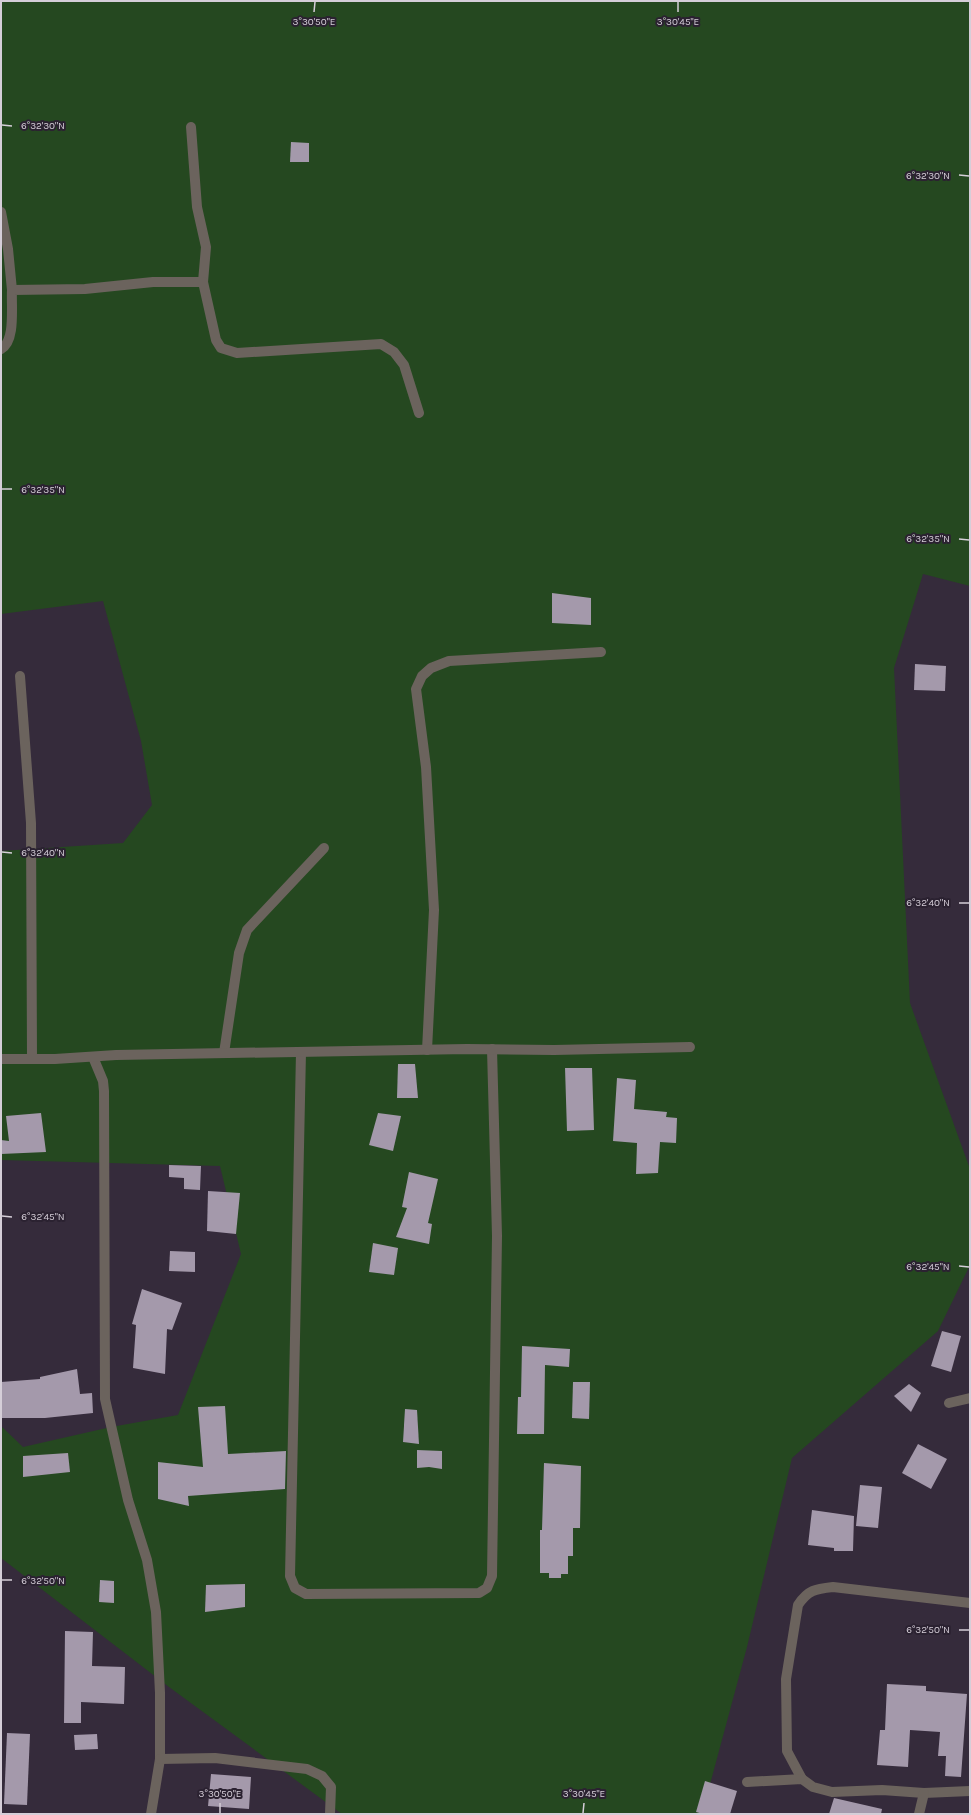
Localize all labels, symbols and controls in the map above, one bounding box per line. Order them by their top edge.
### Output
text: 3°30'50"E [293,16,335,28]
text: 3°30'45"E [657,16,699,28]
text: 6°32'30"N [21,120,65,132]
text: 6°32'30"N [906,170,950,182]
text: 6°32'35"N [21,484,65,496]
text: 6°32'35"N [906,533,950,545]
text: 6°32'40"N [21,847,65,859]
text: 6°32'40"N [906,897,950,909]
text: 6°32'45"N [21,1211,65,1223]
text: 6°32'45"N [906,1261,950,1273]
text: 6°32'50"N [21,1575,65,1587]
text: 6°32'50"N [906,1624,950,1636]
text: 3°30'50"E [199,1788,241,1800]
text: 3°30'45"E [563,1788,605,1800]

